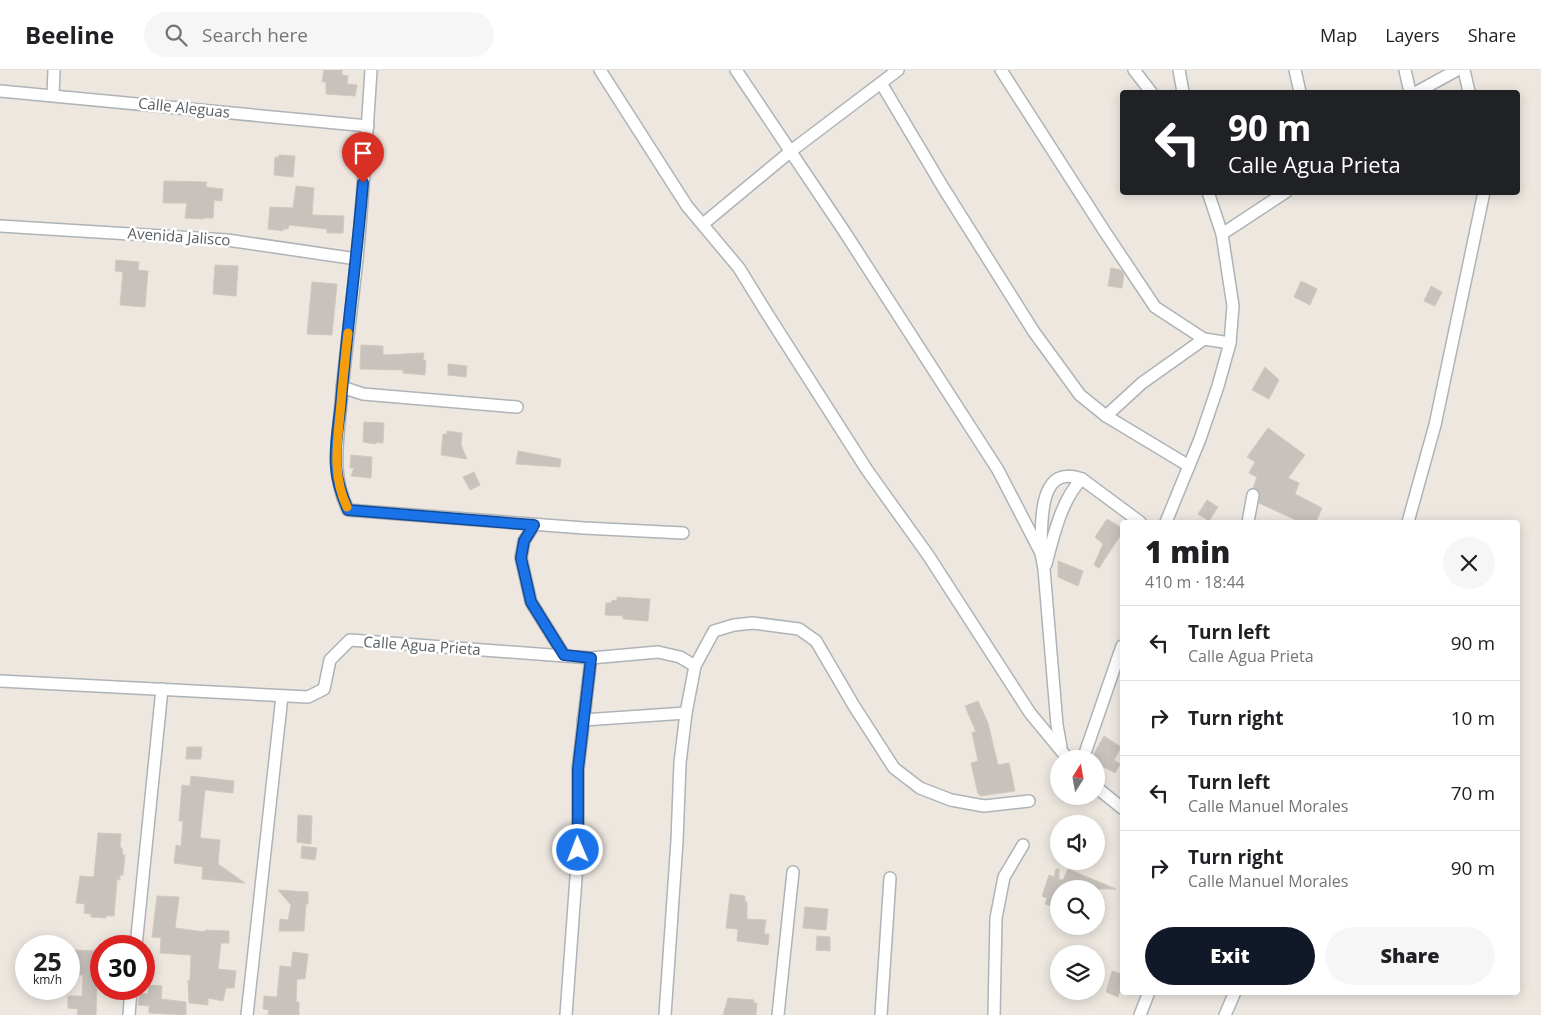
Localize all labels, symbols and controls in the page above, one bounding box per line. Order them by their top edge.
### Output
search box [144,12,494,57]
text: Beeline [25,18,114,51]
icon: search [162,21,190,49]
text: Search here [202,22,308,48]
text: Map [1320,23,1357,47]
text: Layers [1385,23,1440,47]
text: Share [1468,23,1516,47]
street label: Calle Aleguas [137,92,231,122]
text: 90 m [1228,104,1311,151]
icon: left [1145,110,1210,175]
pin [342,132,384,183]
icon: arrive [349,139,377,167]
text: Calle Agua Prieta [1228,149,1401,179]
street label: Avenida Jalisco [127,222,231,250]
text: 1 min [1145,531,1230,572]
button: close [1443,537,1495,589]
text: 410 m · 18:44 [1145,571,1245,593]
text: Turn left [1188,619,1270,645]
icon: left [1145,629,1173,657]
text: 90 m [1451,630,1495,656]
street label: Calle Agua Prieta [363,631,482,659]
text: Calle Agua Prieta [1188,645,1314,667]
icon: right [1145,704,1173,732]
text: Turn right [1188,705,1283,731]
text: 10 m [1451,705,1495,731]
north arrow [1050,750,1105,805]
map controls [1050,750,1105,1000]
text: Turn left [1188,769,1270,795]
icon: left [1145,779,1173,807]
text: 70 m [1451,780,1495,806]
text: Calle Manuel Morales [1188,795,1348,817]
button: sound [1050,815,1105,870]
position arrow [551,823,603,875]
text: Turn right [1188,844,1283,870]
icon: right [1145,854,1173,882]
text: 90 m [1451,855,1495,881]
text: Calle Manuel Morales [1188,870,1348,892]
button: search [1050,880,1105,935]
button: Exit [1145,927,1315,985]
button: Share [1325,927,1495,985]
speed limit sign: 30 [90,935,155,1000]
text: 25 [33,944,62,978]
button: layers [1050,945,1105,1000]
text: km/h [33,971,62,988]

